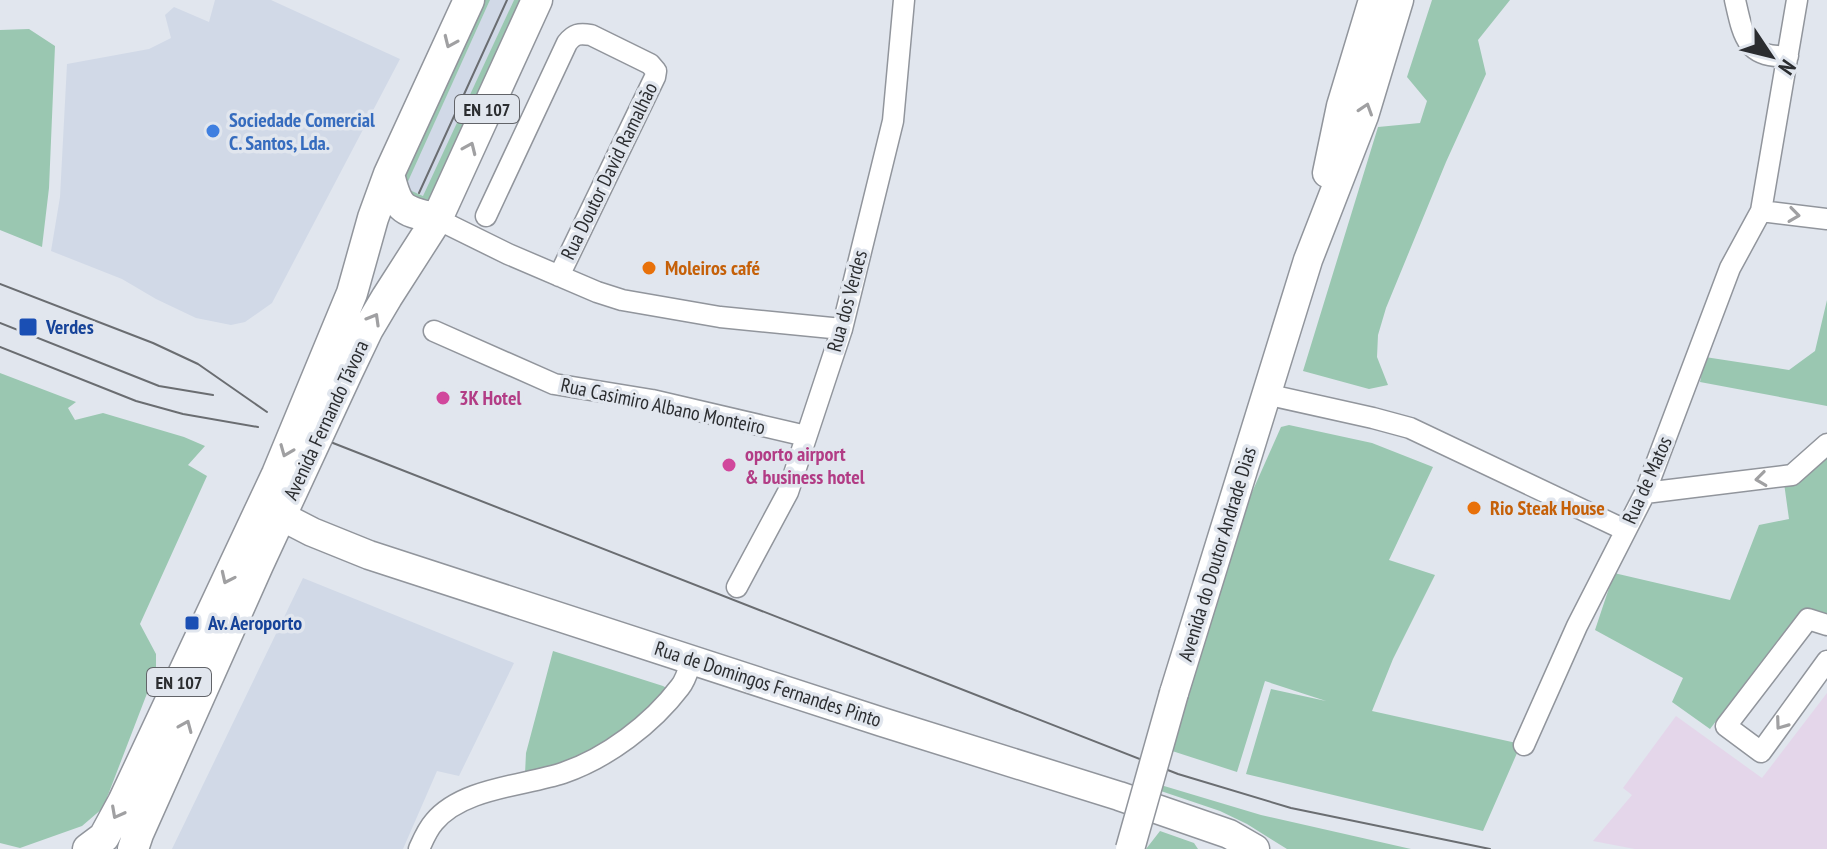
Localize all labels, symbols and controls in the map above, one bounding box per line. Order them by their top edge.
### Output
north arrow [1731,16,1811,96]
one-way arrow [443,34,459,49]
text: N [1773,55,1802,80]
street label: Rua Doutor David Ramalhão [555,78,663,264]
road number: EN 107 [455,95,519,123]
one-way arrow [1357,102,1373,116]
place label: Sociedade Comercial C. Santos, Lda. [229,107,375,156]
marker: Sociedade Comercial C. Santos, Lda. [204,122,222,140]
one-way arrow [460,141,476,156]
one-way arrow [1788,207,1801,224]
street label: Rua dos Verdes [821,247,873,355]
place label: Moleiros café [665,255,760,281]
marker: Moleiros café [640,259,658,277]
one-way arrow [364,313,380,328]
place label: Verdes [45,314,94,340]
marker: Verdes [17,316,39,338]
street label: Avenida Fernando Távora [278,336,374,504]
street label: Rua Casimiro Albano Monteiro [558,372,768,440]
place label: 3K Hotel [459,385,521,411]
marker: 3K Hotel [434,389,452,407]
street label: Rua de Matos [1616,432,1678,528]
place label: oporto airport & business hotel [745,441,865,490]
one-way arrow [280,443,296,457]
street label: Avenida do Doutor Andrade Dias [1172,444,1262,664]
marker: oporto airport & business hotel [720,456,738,474]
one-way arrow [1754,470,1768,487]
place label: Rio Steak House [1490,495,1605,521]
marker: Rio Steak House [1465,499,1483,517]
one-way arrow [221,569,237,584]
place label: Av. Aeroporto [207,610,302,636]
marker: Av. Aeroporto [183,614,201,632]
street label: Rua de Domingos Fernandes Pinto [651,635,885,733]
road number: EN 107 [147,668,211,696]
one-way arrow [1776,716,1791,730]
one-way arrow [176,720,192,734]
one-way arrow [112,805,127,820]

